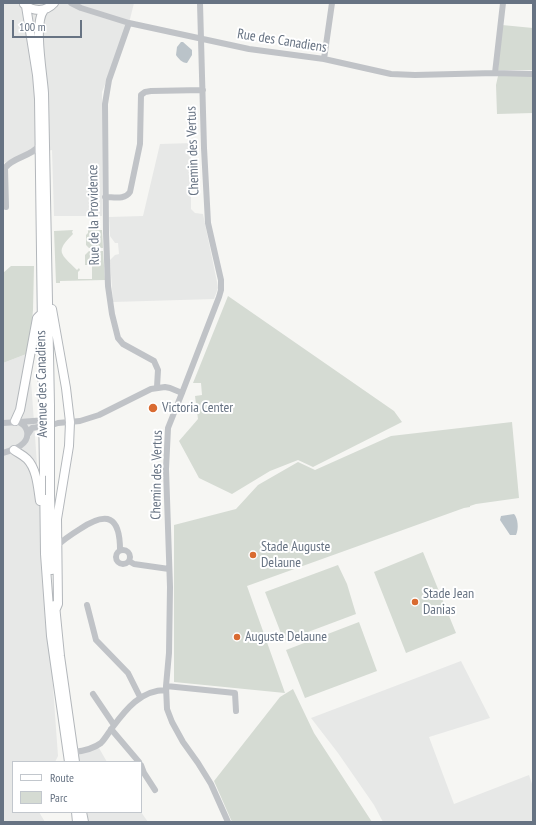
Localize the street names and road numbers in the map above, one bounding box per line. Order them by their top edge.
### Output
street label: Rue des Canadiens [236,26,328,56]
street label: Chemin des Vertus [183,106,203,196]
street label: Rue de la Providence [85,164,103,266]
street label: Avenue des Canadiens [33,330,51,438]
street label: Chemin des Vertus [148,430,166,520]

